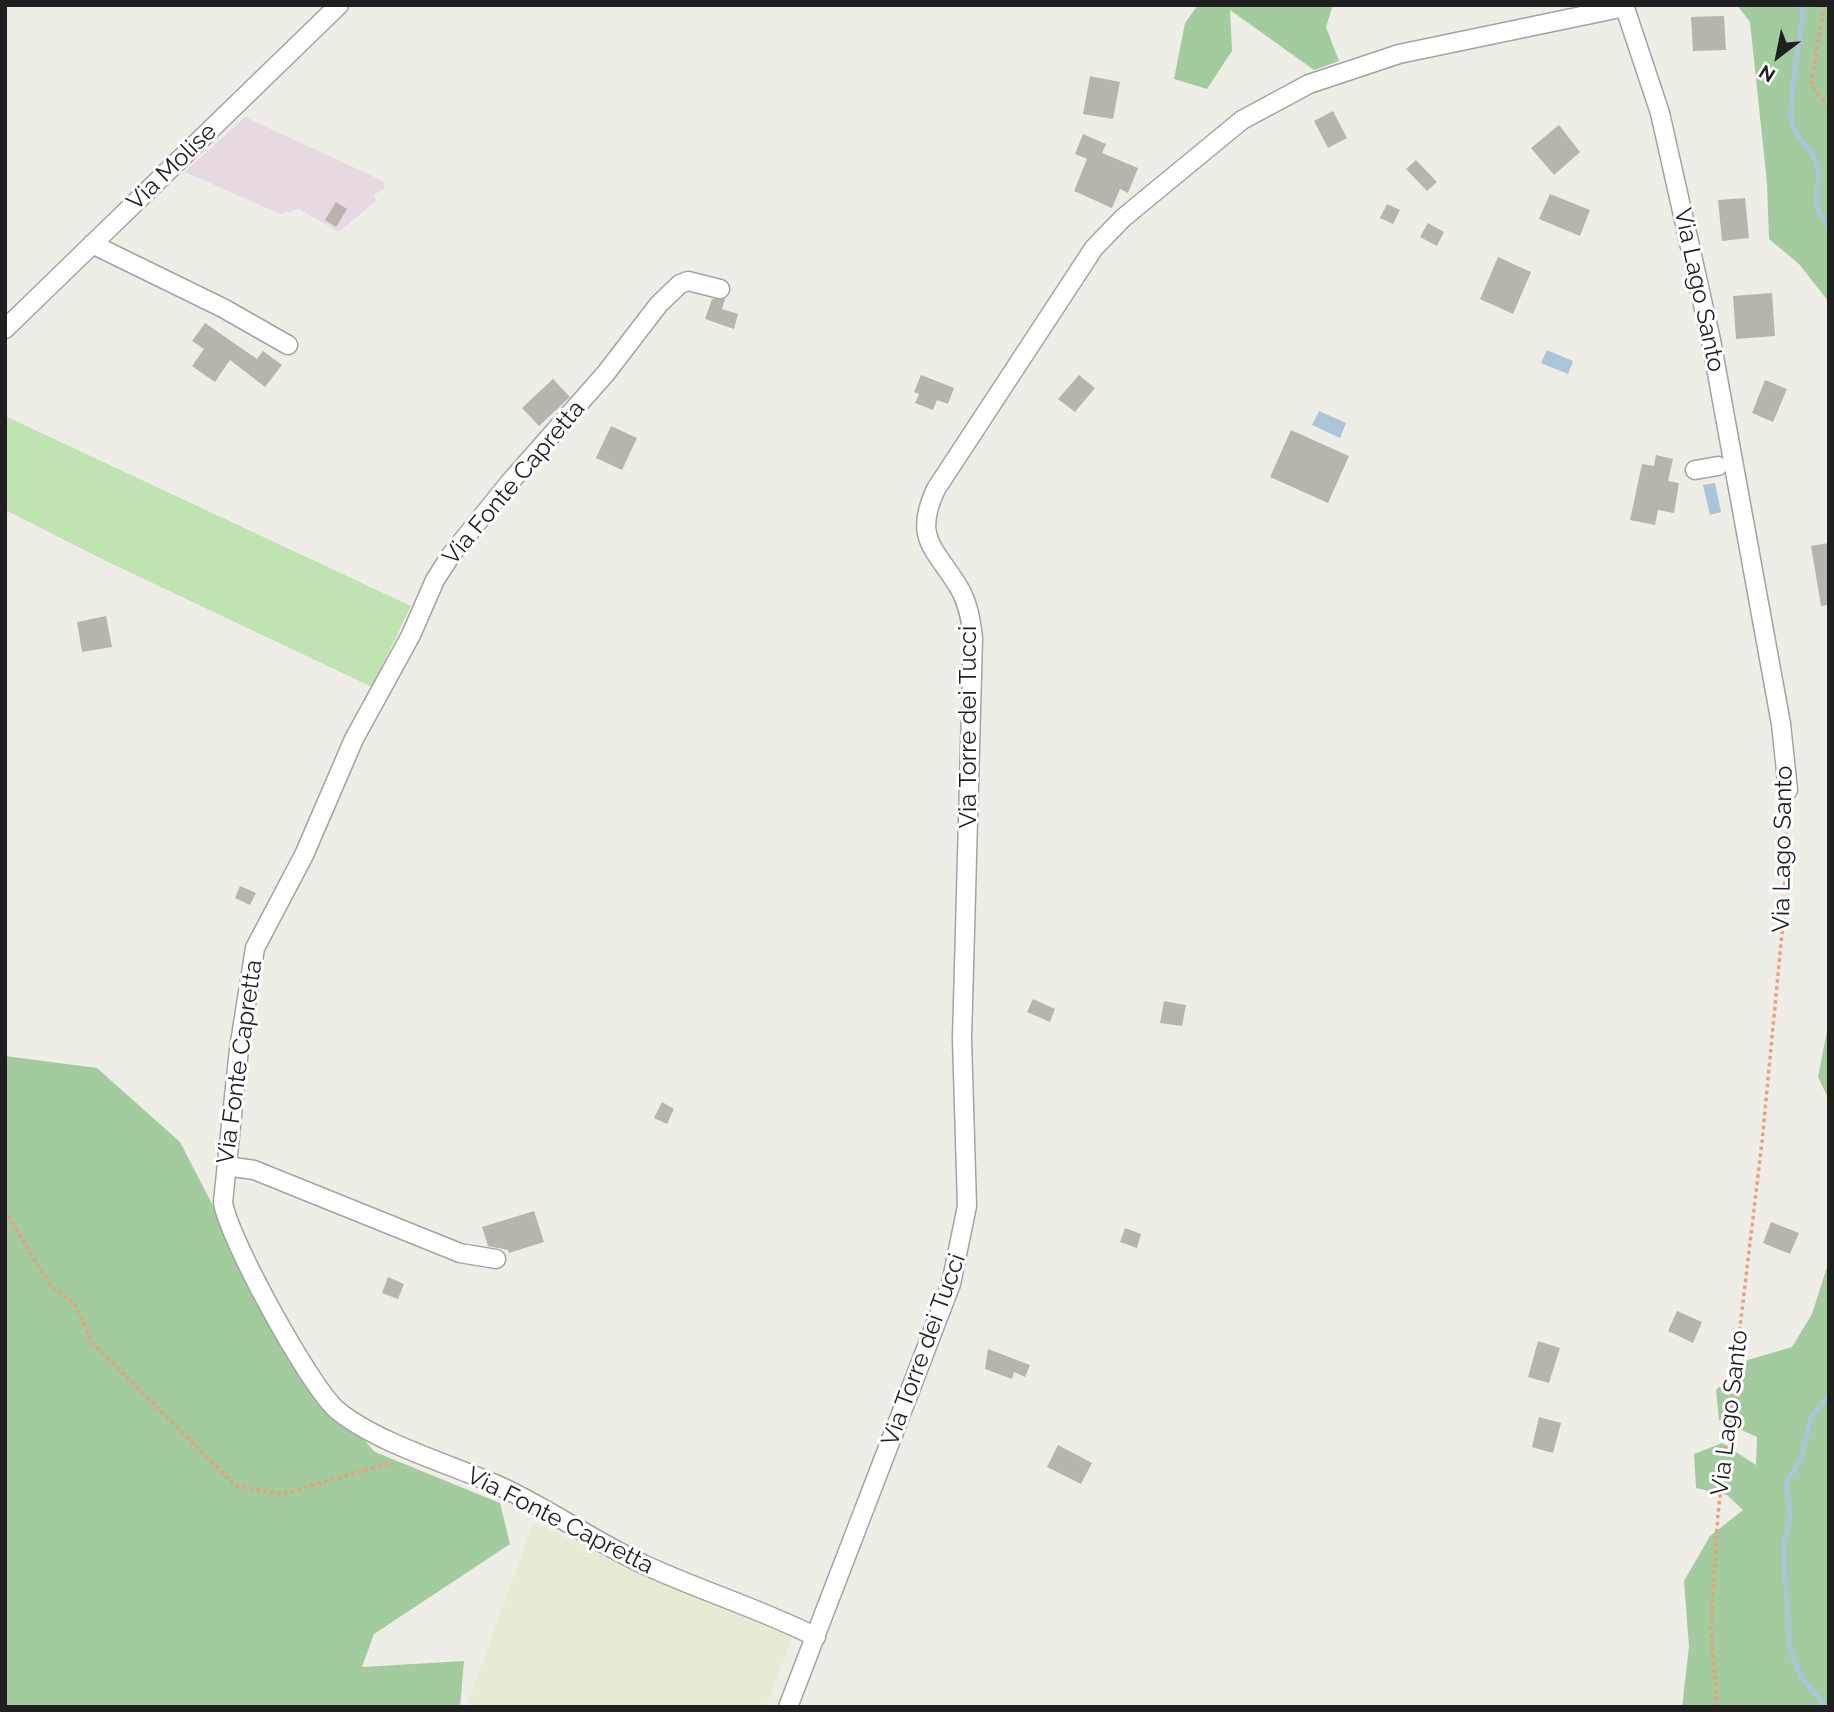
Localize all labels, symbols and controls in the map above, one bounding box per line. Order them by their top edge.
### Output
north arrow [1743,21,1813,91]
text: N [1755,61,1779,87]
street label: Via Molise [121,117,223,217]
street label: Via Lago Santo [1668,205,1730,375]
street label: Via Fonte Capretta [437,395,591,571]
street label: Via Torre dei Tucci [955,626,983,828]
street label: Via Lago Santo [1767,765,1799,933]
street label: Via Fonte Capretta [211,958,269,1166]
street label: Via Torre dei Tucci [876,1250,972,1450]
street label: Via Lago Santo [1706,1329,1754,1497]
street label: Via Fonte Capretta [462,1461,658,1581]

